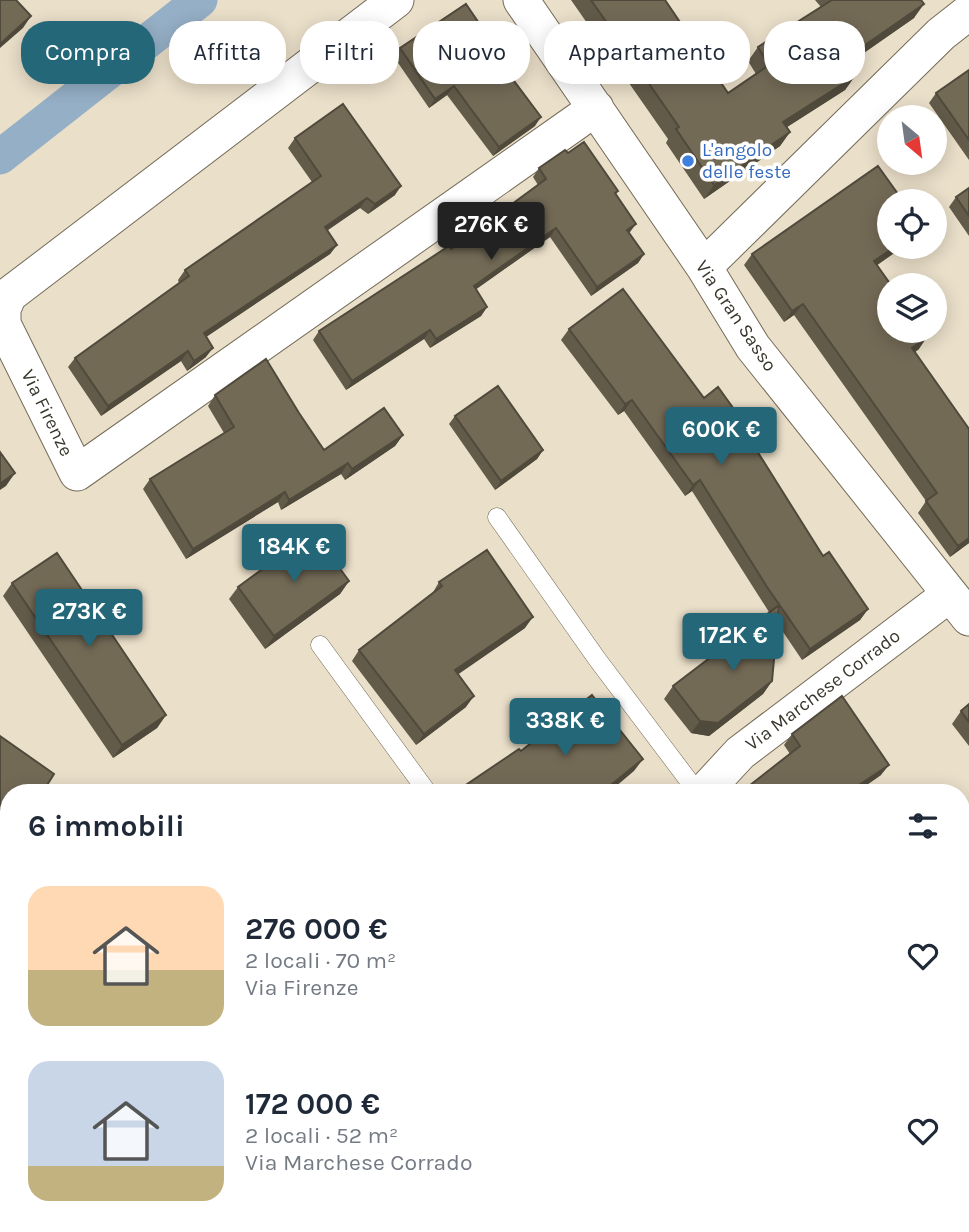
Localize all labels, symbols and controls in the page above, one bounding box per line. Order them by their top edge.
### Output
chip: Compra [21,21,155,84]
chip: Affitta [169,21,286,84]
chip: Filtri [300,21,399,84]
chip: Nuovo [413,21,530,84]
chip: Appartamento [544,21,750,84]
chip: Casa [764,21,865,84]
north arrow [877,105,947,175]
map controls [877,105,947,343]
place label: L'angolo delle feste [702,139,791,183]
marker: L'angolo delle feste [680,153,696,169]
button: locate [877,189,947,259]
pin: 276K € [434,202,548,262]
text: 276K € [454,211,528,238]
street label: Via Gran Sasso [691,256,781,376]
button: layers [877,273,947,343]
street label: Via Firenze [17,366,77,460]
pin: 600K € [664,407,778,467]
text: 600K € [682,416,760,443]
pin: 184K € [237,524,351,584]
text: 184K € [258,533,330,560]
pin: 273K € [32,590,146,649]
text: 273K € [51,598,127,625]
pin: 172K € [676,614,790,673]
text: 172K € [699,622,768,649]
street label: Via Marchese Corrado [741,625,905,755]
pin: 338K € [508,698,622,758]
text: 338K € [526,707,604,734]
icon: filters [904,807,942,845]
text: 6 immobili [28,808,185,844]
text: 276 000 € [245,911,387,947]
icon: home [84,914,168,998]
icon: heart [904,937,942,975]
text: 2 locali · 70 m² [245,947,396,974]
text: Via Firenze [245,974,359,1001]
text: 172 000 € [245,1086,380,1122]
icon: home [84,1089,168,1173]
icon: heart [904,1112,942,1150]
text: 2 locali · 52 m² [245,1122,398,1149]
text: Via Marchese Corrado [245,1149,472,1176]

